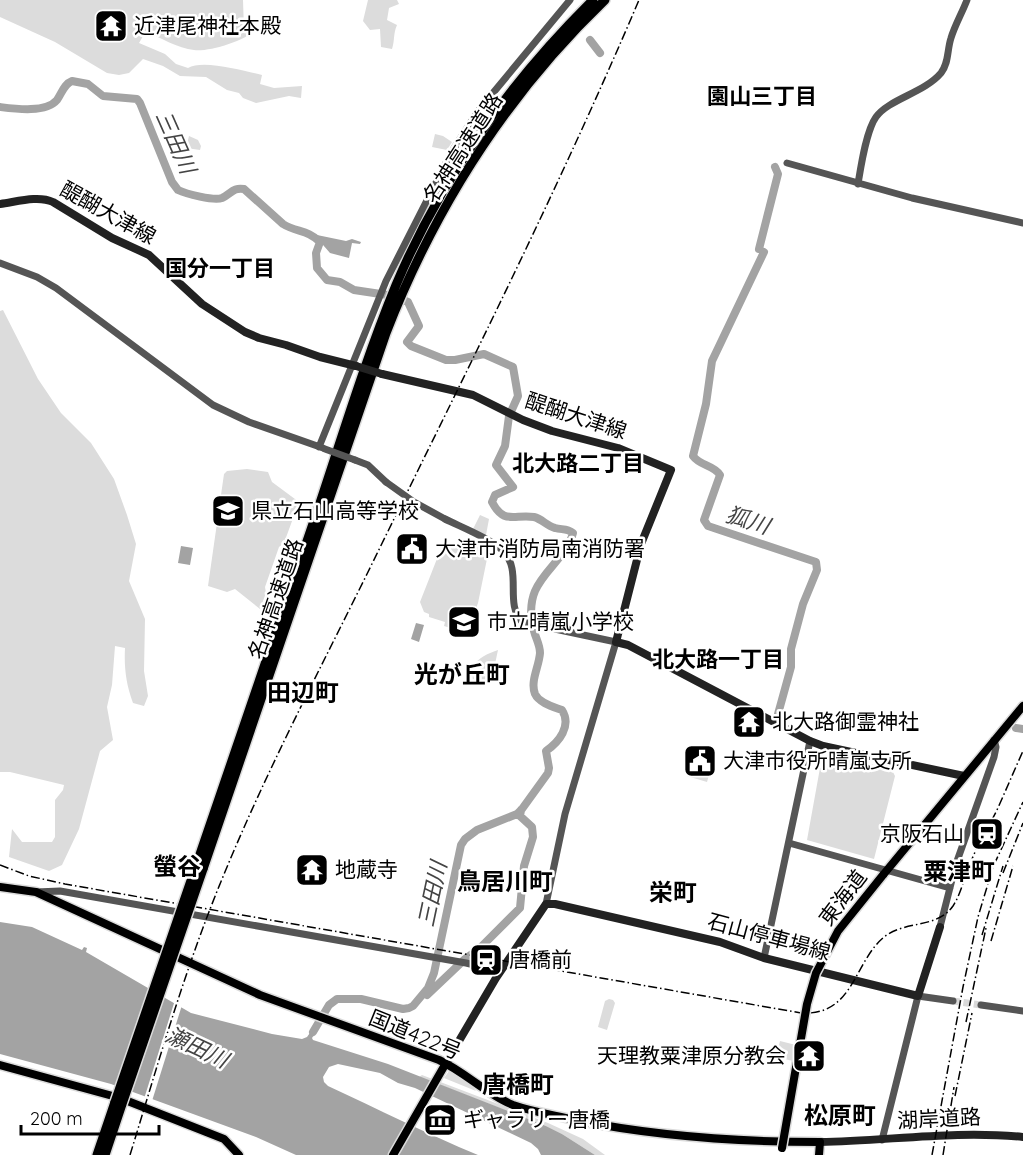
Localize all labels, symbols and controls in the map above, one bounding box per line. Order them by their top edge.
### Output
temple icon: 近津尾神社本殿 [93,8,129,44]
place label: 近津尾神社本殿 [134,12,281,38]
district label: 園山三丁目 [707,82,817,110]
street label: 名神高速道路 [417,88,507,207]
water label: 三田川 [150,106,203,180]
street label: 醍醐大津線 [56,175,161,249]
district label: 国分一丁目 [165,254,275,282]
street label: 醍醐大津線 [522,386,630,444]
district label: 北大路二丁目 [512,449,644,477]
school or university icon: 県立石山高等学校 [210,493,246,529]
place label: 県立石山高等学校 [251,497,419,523]
water label: 狐川 [723,500,775,541]
public building icon: 大津市消防局南消防署 [394,531,430,567]
street label: 名神高速道路 [242,535,308,662]
place label: 大津市消防局南消防署 [435,535,645,561]
school or university icon: 市立晴嵐小学校 [446,604,482,640]
place label: 市立晴嵐小学校 [487,608,634,634]
district label: 北大路一丁目 [652,645,784,673]
district label: 光が丘町 [414,659,510,689]
district label: 田辺町 [267,677,339,707]
temple icon: 北大路御霊神社 [731,704,767,740]
place label: 北大路御霊神社 [772,708,919,734]
public building icon: 大津市役所晴嵐支所 [682,743,718,779]
place label: 大津市役所晴嵐支所 [723,747,912,773]
station icon: 京阪石山 [969,816,1005,852]
place label: 京阪石山 [880,820,964,846]
district label: 螢谷 [153,851,201,881]
temple icon: 地蔵寺 [294,852,330,888]
place label: 地蔵寺 [335,856,398,882]
district label: 粟津町 [923,856,995,886]
water label: 三田川 [411,857,453,929]
street label: 東海道 [813,864,872,930]
district label: 鳥居川町 [457,866,553,896]
district label: 栄町 [649,877,697,907]
street label: 石山停車場線 [705,907,833,965]
station icon: 唐橋前 [468,942,504,978]
place label: 唐橋前 [509,946,572,972]
street label: 国道422号 [365,1004,465,1064]
water label: 瀬田川 [161,1020,235,1074]
temple icon: 天理教粟津原分教会 [791,1038,827,1074]
place label: 天理教粟津原分教会 [597,1042,786,1068]
district label: 唐橋町 [482,1069,554,1099]
scale bar [21,1098,159,1136]
district label: 松原町 [804,1100,876,1130]
museum icon: ギャラリー唐橋 [422,1102,458,1138]
street label: 湖岸道路 [896,1103,982,1133]
place label: ギャラリー唐橋 [463,1106,610,1132]
text: 200 m [30,1107,83,1130]

